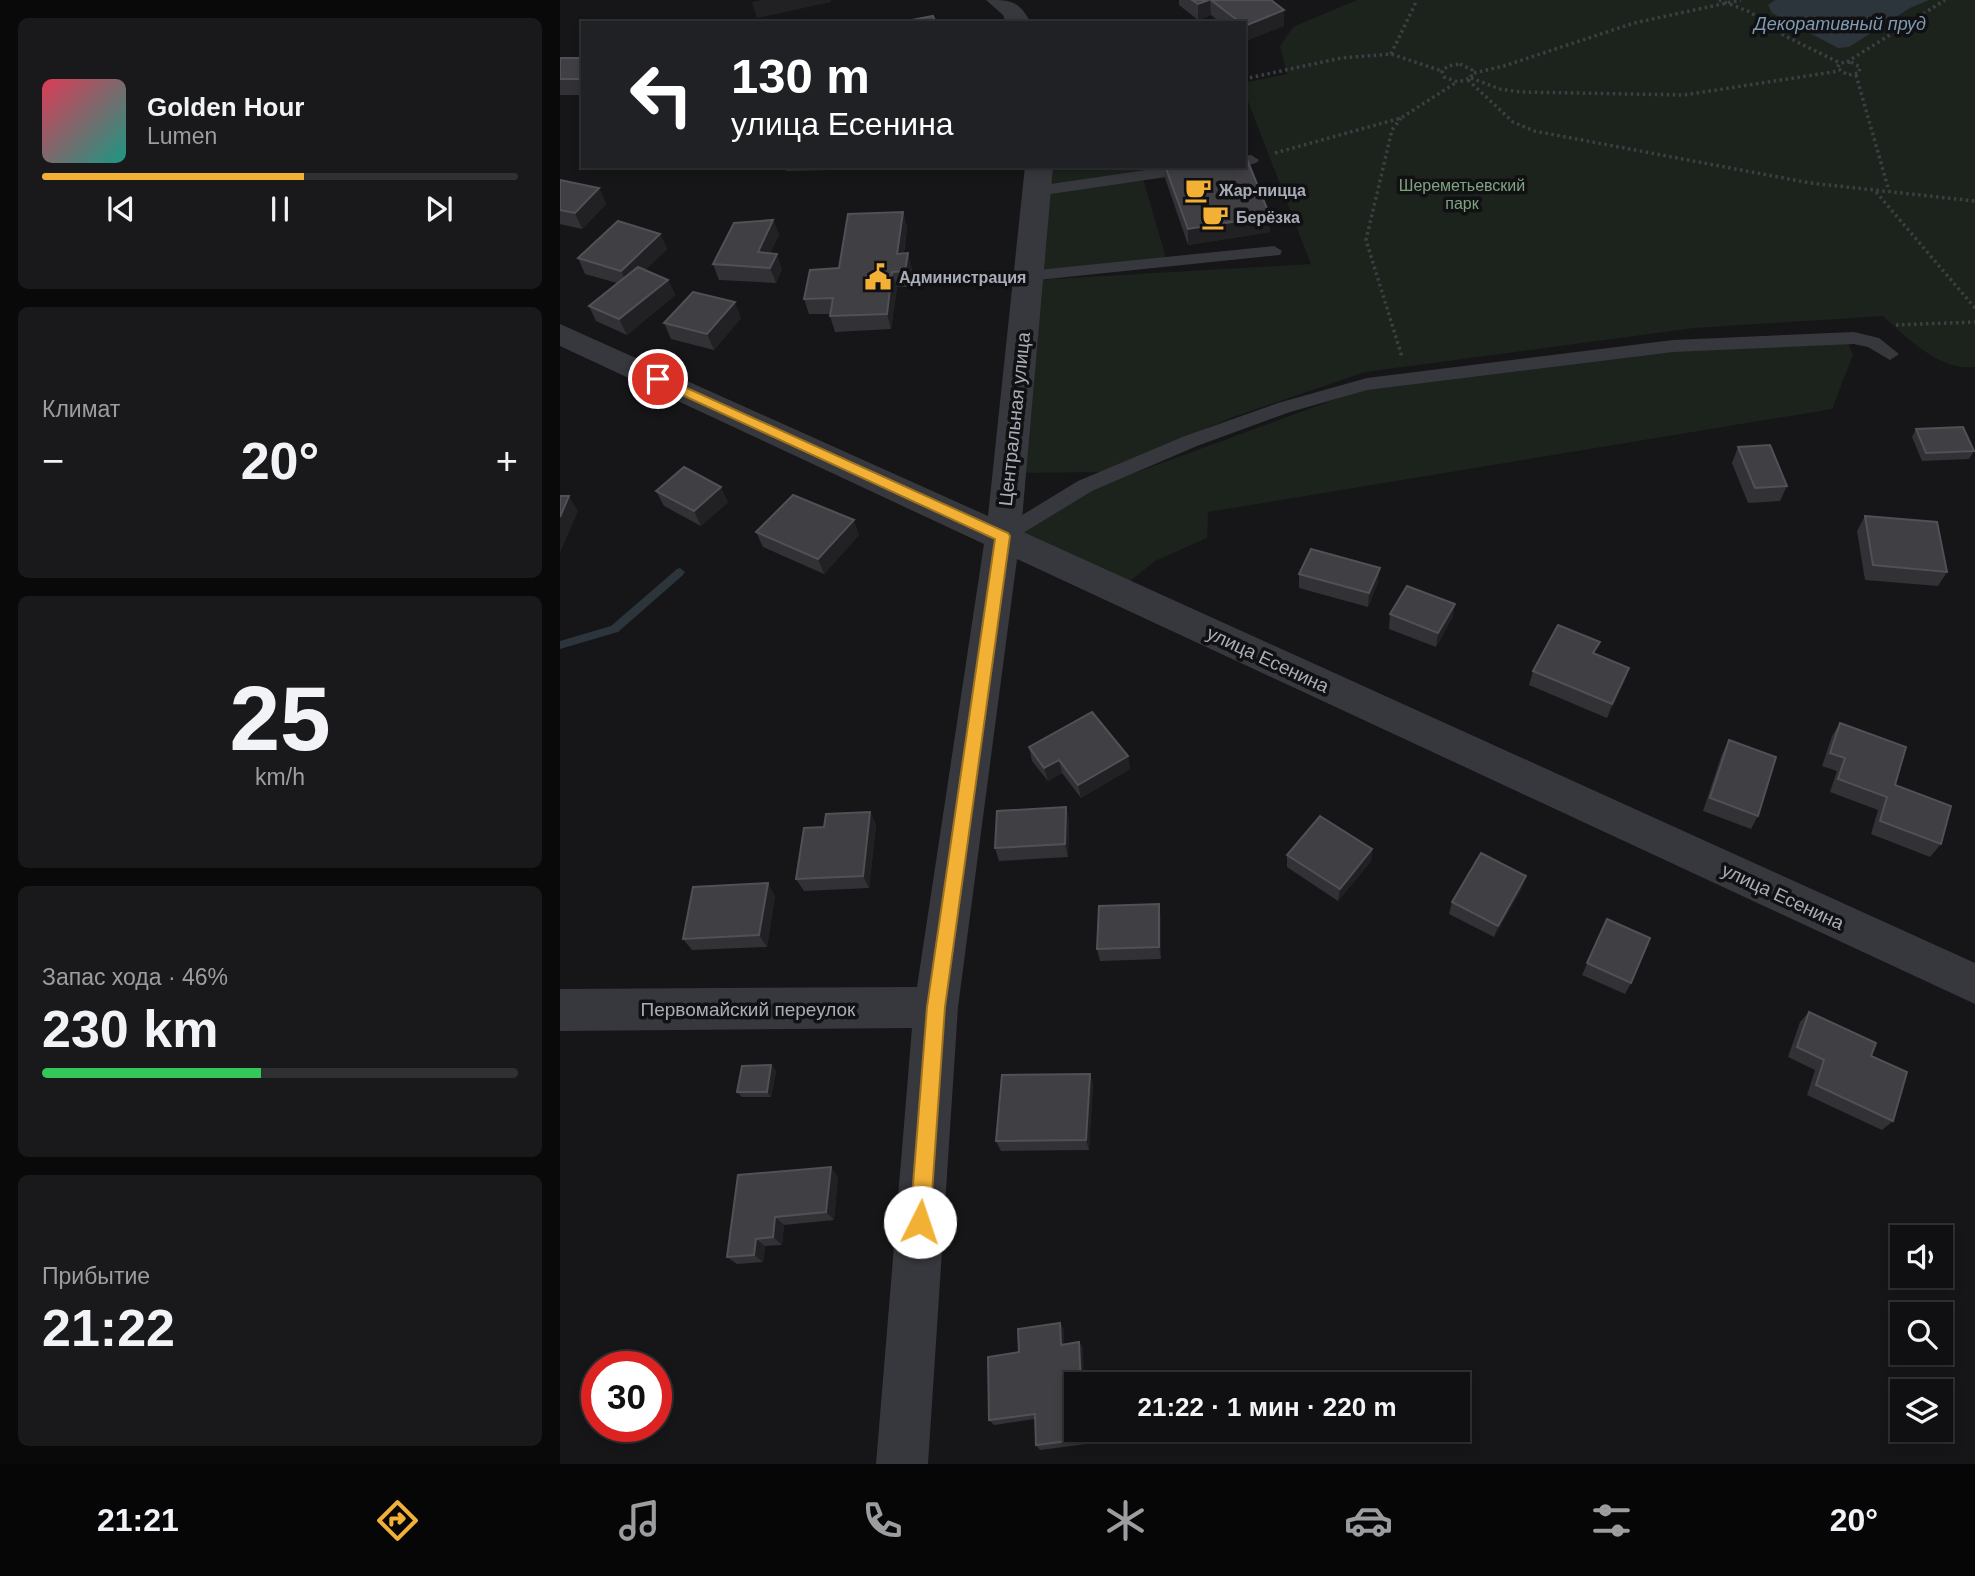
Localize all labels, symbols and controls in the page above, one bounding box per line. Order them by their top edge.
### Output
water label: Декоративный пруд [1752,14,1926,34]
icon: left [616,49,707,140]
text: 130 m [731,49,870,103]
text: Golden Hour [147,92,304,122]
text: улица Есенина [731,106,954,142]
text: Lumen [147,123,217,149]
cafe icon: Жар-пицца [1183,175,1213,205]
park label: Шереметьевский парк [1399,177,1525,212]
place label: Жар-пицца [1218,182,1306,199]
icon: previous [102,190,140,228]
icon: pause [261,190,299,228]
icon: next [420,190,458,228]
cafe icon: Берёзка [1200,202,1230,232]
place label: Берёзка [1236,209,1300,226]
public building icon: Администрация [863,262,893,292]
place label: Администрация [899,269,1026,286]
street label: Центральная улица [995,331,1034,507]
pin [628,349,688,409]
icon: arrive [639,360,677,398]
text: Климат [42,396,120,422]
text: 20° [241,432,319,490]
text: − [42,440,64,482]
text: + [496,440,518,482]
street label: улица Есенина [1203,622,1333,697]
text: 25 [229,668,331,769]
text: km/h [255,764,305,790]
street label: улица Есенина [1718,859,1848,934]
text: Запас хода · 46% [42,964,228,990]
street label: Первомайский переулок [641,999,856,1020]
text: 230 km [42,1000,218,1058]
position arrow [883,1185,957,1259]
map controls [1890,1225,1953,1442]
button: sound [1890,1225,1953,1288]
text: Прибытие [42,1263,150,1289]
text: 21:22 [42,1299,175,1357]
button: search [1890,1302,1953,1365]
speed limit sign: 30 [581,1351,672,1442]
button: layers [1890,1379,1953,1442]
text: 21:22 · 1 мин · 220 m [1137,1392,1397,1422]
icon: directions [373,1496,422,1545]
icon: music [615,1496,664,1545]
icon: phone [858,1496,907,1545]
icon: climate [1101,1496,1150,1545]
icon: car [1344,1496,1393,1545]
icon: filters [1587,1496,1636,1545]
text: 21:21 [97,1502,179,1538]
text: 20° [1830,1502,1878,1538]

